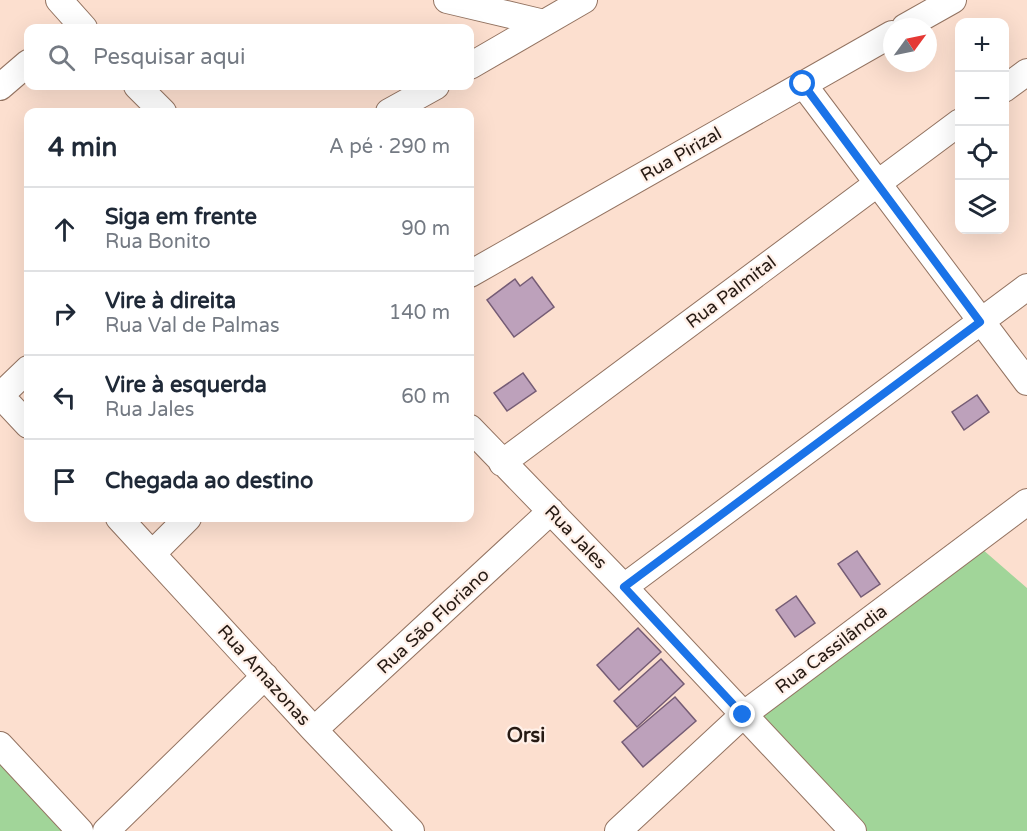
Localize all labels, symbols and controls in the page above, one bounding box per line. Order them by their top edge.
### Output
north arrow [883,18,937,72]
map controls [955,18,1009,234]
button: + [955,18,1009,72]
search box [24,24,474,90]
icon: search [45,41,78,74]
text: Pesquisar aqui [93,44,245,70]
route start [789,70,815,96]
button: − [955,72,1009,126]
street label: Rua Pirizal [637,122,725,186]
button: locate [955,126,1009,180]
text: 4 min [48,132,117,163]
text: A pé · 290 m [329,135,450,159]
button: layers [955,180,1009,234]
text: Siga em frente [105,204,257,230]
icon: ahead [48,213,81,246]
text: 90 m [401,217,450,241]
text: Rua Bonito [105,230,211,254]
street label: Rua Palmital [682,251,780,333]
text: Vire à direita [105,288,236,314]
icon: right [48,297,81,330]
text: 140 m [389,301,450,325]
text: Rua Val de Palmas [105,314,280,338]
text: Vire à esquerda [105,372,267,398]
icon: left [48,381,81,414]
text: 60 m [401,385,450,409]
text: Rua Jales [105,398,194,422]
icon: arrive [48,465,81,498]
text: Chegada ao destino [105,468,313,494]
street label: Rua Jales [540,500,612,574]
street label: Rua São Floriano [372,563,494,679]
street label: Rua Cassilândia [771,600,891,698]
street label: Rua Amazonas [213,620,315,730]
route end [729,701,755,727]
district label: Orsi [507,724,545,748]

